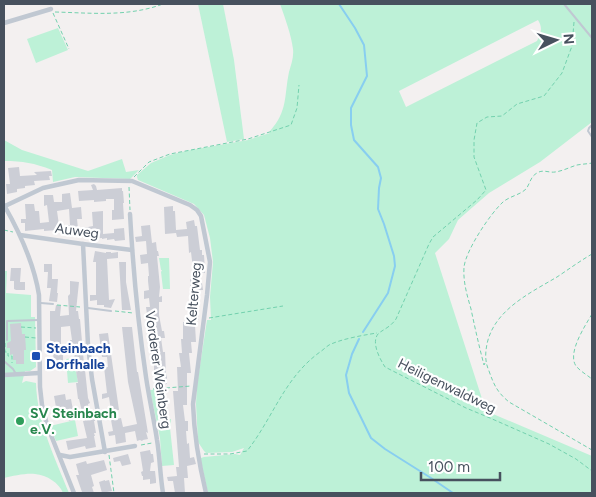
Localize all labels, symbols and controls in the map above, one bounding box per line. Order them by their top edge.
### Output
north arrow [531,15,581,65]
text: N [560,33,577,45]
street label: Auweg [54,220,100,242]
street label: Kelterweg [183,262,205,326]
street label: Vorderer Weinberg [141,310,175,430]
place label: Steinbach Dorfhalle [46,340,111,373]
marker: Steinbach Dorfhalle [30,350,42,362]
street label: Heiligenwaldweg [395,355,499,417]
place label: SV Steinbach e.V. [30,405,117,438]
marker: SV Steinbach e.V. [14,415,26,427]
scale bar [421,450,500,482]
text: 100 m [428,458,470,476]

